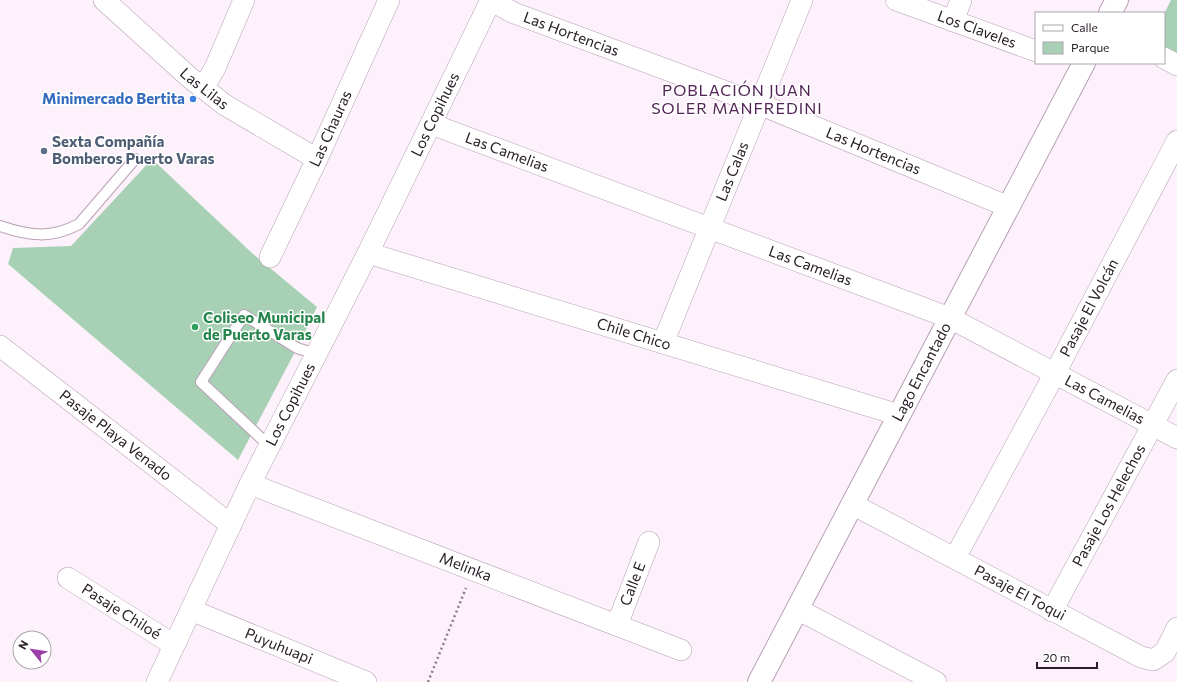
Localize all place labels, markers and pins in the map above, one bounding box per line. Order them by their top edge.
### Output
place label: Minimercado Bertita [42,89,185,107]
marker: Minimercado Bertita [188,94,198,104]
place label: Sexta Compañía Bomberos Puerto Varas [52,132,215,167]
marker: Sexta Compañía Bomberos Puerto Varas [39,146,49,156]
place label: Coliseo Municipal de Puerto Varas [203,308,325,343]
marker: Coliseo Municipal de Puerto Varas [190,322,200,332]

